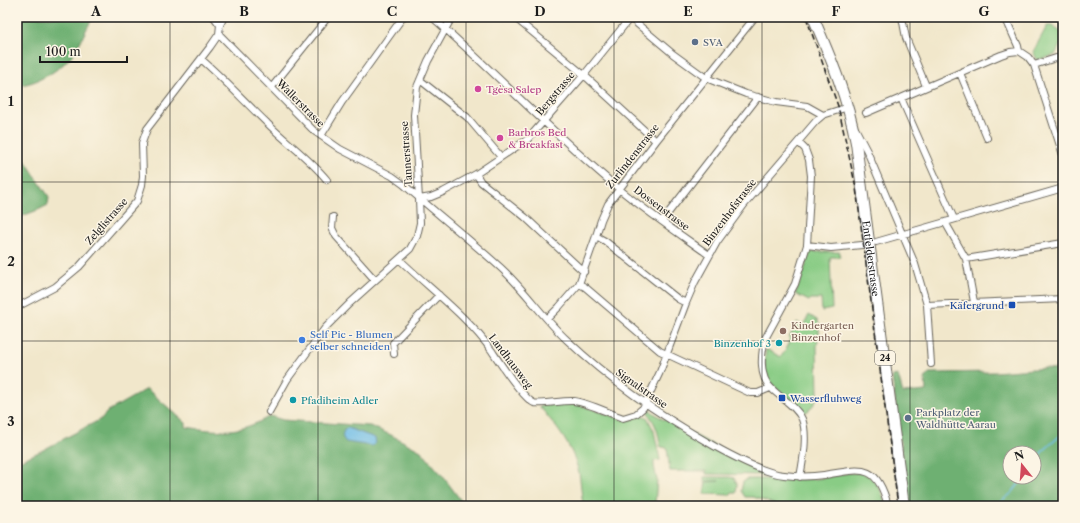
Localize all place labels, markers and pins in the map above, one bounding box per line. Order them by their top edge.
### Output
place label: SVA [703,36,723,49]
marker: SVA [690,37,700,47]
place label: Tgèsa Salep [486,83,542,96]
marker: Tgèsa Salep [473,84,483,94]
place label: Barbros Bed & Breakfast [508,126,566,151]
marker: Barbros Bed & Breakfast [495,133,505,143]
place label: Käfergrund [950,299,1004,312]
marker: Käfergrund [1007,300,1017,310]
place label: Kindergarten Binzenhof [791,319,855,344]
marker: Kindergarten Binzenhof [778,326,788,336]
place label: Self Pic - Blumen selber schneiden [310,328,394,353]
marker: Self Pic - Blumen selber schneiden [297,335,307,345]
place label: Binzenhof 3 [714,337,771,350]
marker: Binzenhof 3 [774,338,784,348]
place label: Wasserfluhweg [789,392,862,405]
marker: Wasserfluhweg [777,393,787,403]
place label: Pfadiheim Adler [301,394,379,407]
marker: Pfadiheim Adler [288,395,298,405]
place label: Parkplatz der Waldhütte Aarau [915,406,996,431]
marker: Parkplatz der Waldhütte Aarau [903,413,913,423]

